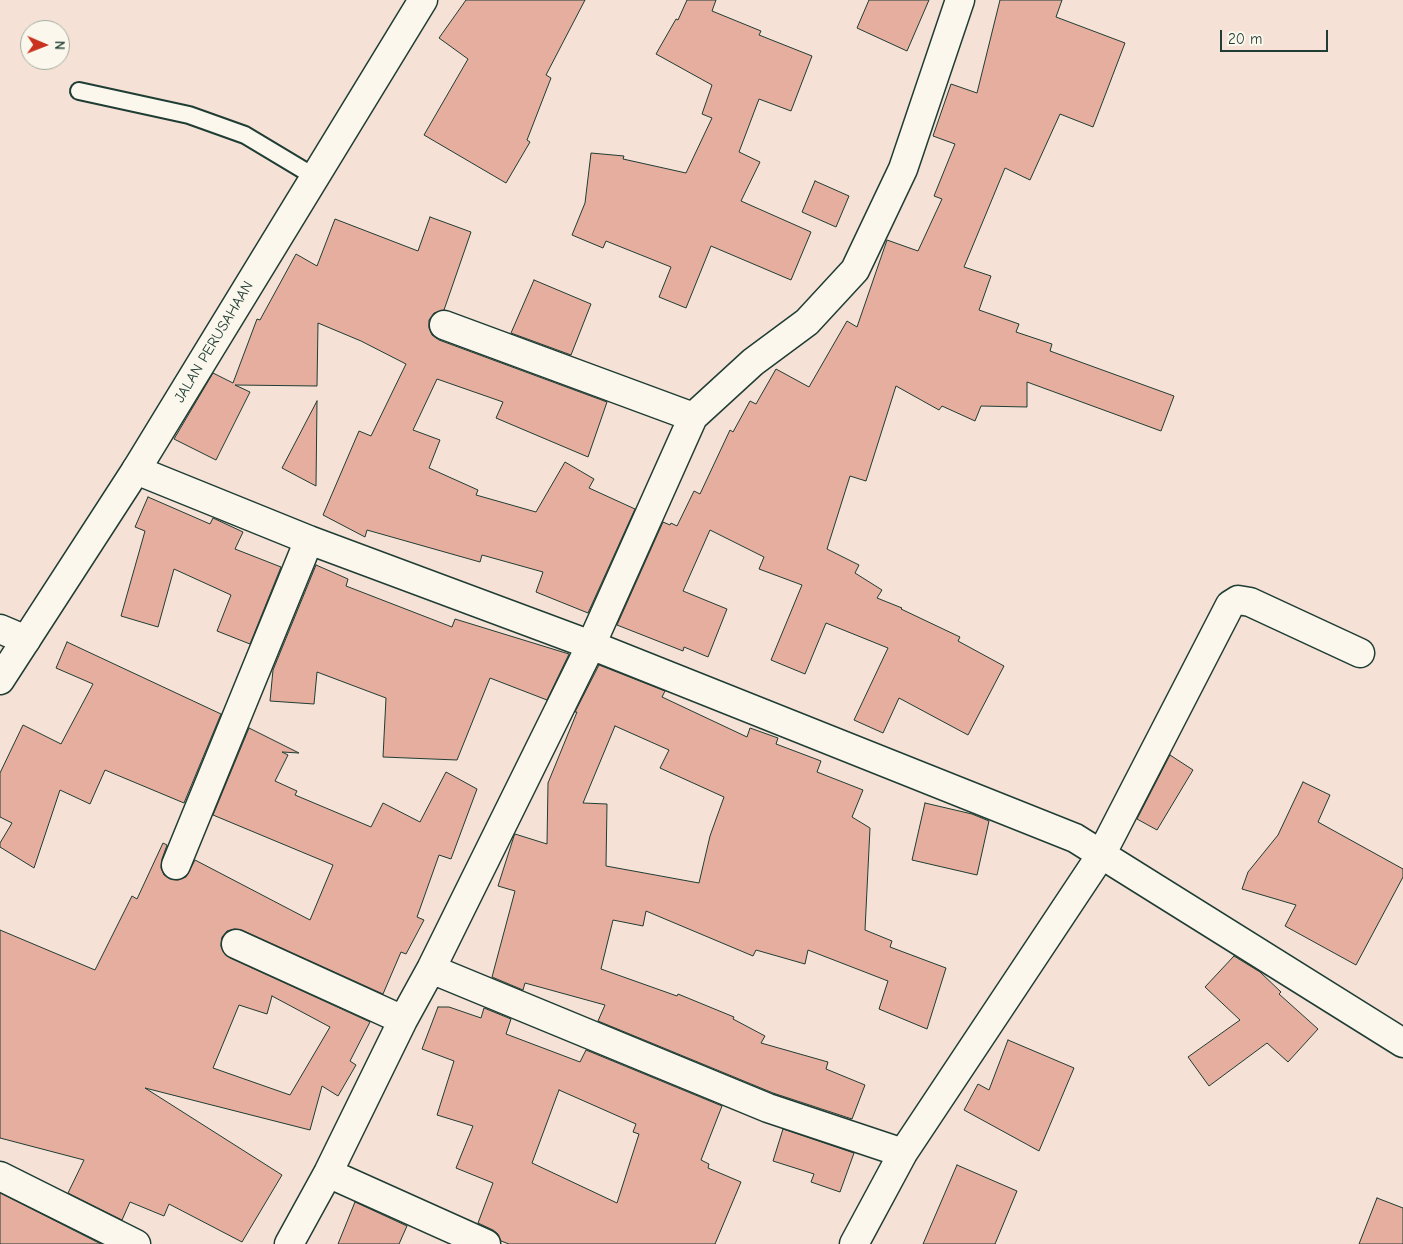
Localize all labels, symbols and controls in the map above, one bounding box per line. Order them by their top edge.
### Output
north arrow [20,20,70,70]
scale bar [1223,20,1330,52]
text: 20 m [1228,30,1262,48]
text: N [51,41,68,50]
street label: JALAN PERUSAHAAN [171,278,257,406]

